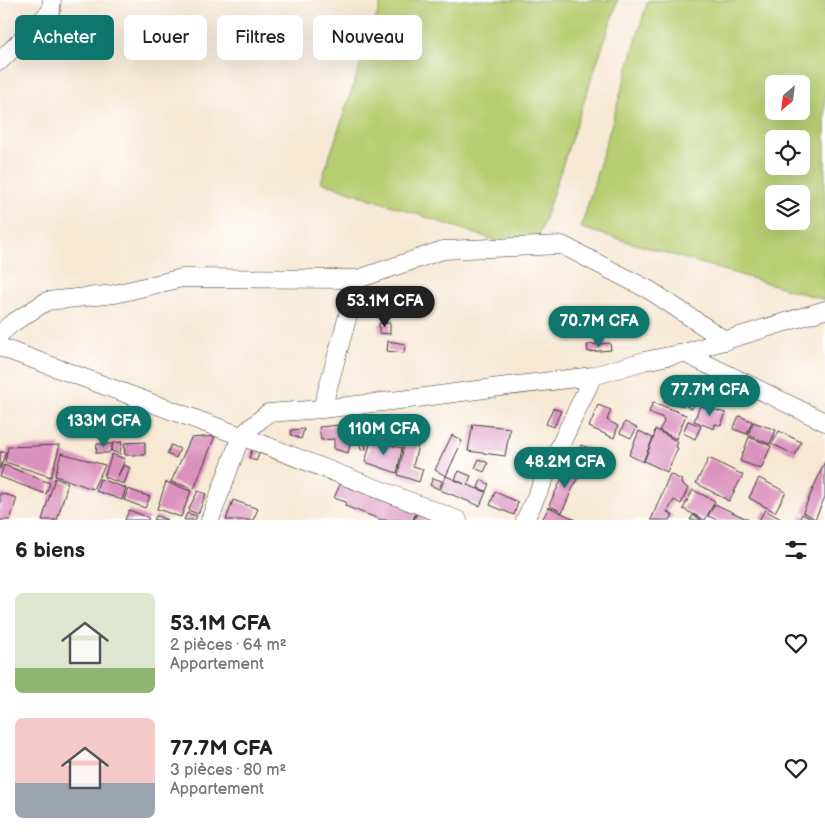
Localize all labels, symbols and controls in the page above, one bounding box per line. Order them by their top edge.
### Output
chip: Acheter [15,15,114,60]
chip: Louer [124,15,207,60]
chip: Filtres [217,15,303,60]
chip: Nouveau [313,15,422,60]
north arrow [765,75,810,120]
map controls [765,75,810,230]
button: locate [765,130,810,175]
button: layers [765,185,810,230]
pin: 53.1M CFA [328,286,442,328]
text: 53.1M CFA [347,292,423,311]
pin: 70.7M CFA [542,306,656,348]
text: 70.7M CFA [559,312,639,331]
pin: 77.7M CFA [653,374,767,417]
text: 77.7M CFA [671,381,749,400]
pin: 133M CFA [52,406,156,448]
text: 133M CFA [67,412,141,431]
pin: 110M CFA [332,414,436,456]
text: 110M CFA [348,420,420,439]
pin: 48.2M CFA [508,446,622,489]
text: 48.2M CFA [525,453,605,472]
icon: filters [782,536,810,564]
text: 6 biens [15,538,85,563]
text: 53.1M CFA [170,611,271,636]
icon: home [55,613,115,673]
icon: heart [782,629,810,657]
text: 2 pièces · 64 m² [170,636,287,655]
text: Appartement [170,655,264,674]
text: 77.7M CFA [170,736,272,761]
icon: home [55,738,115,798]
icon: heart [782,754,810,782]
text: 3 pièces · 80 m² [170,761,286,780]
text: Appartement [170,780,264,799]

